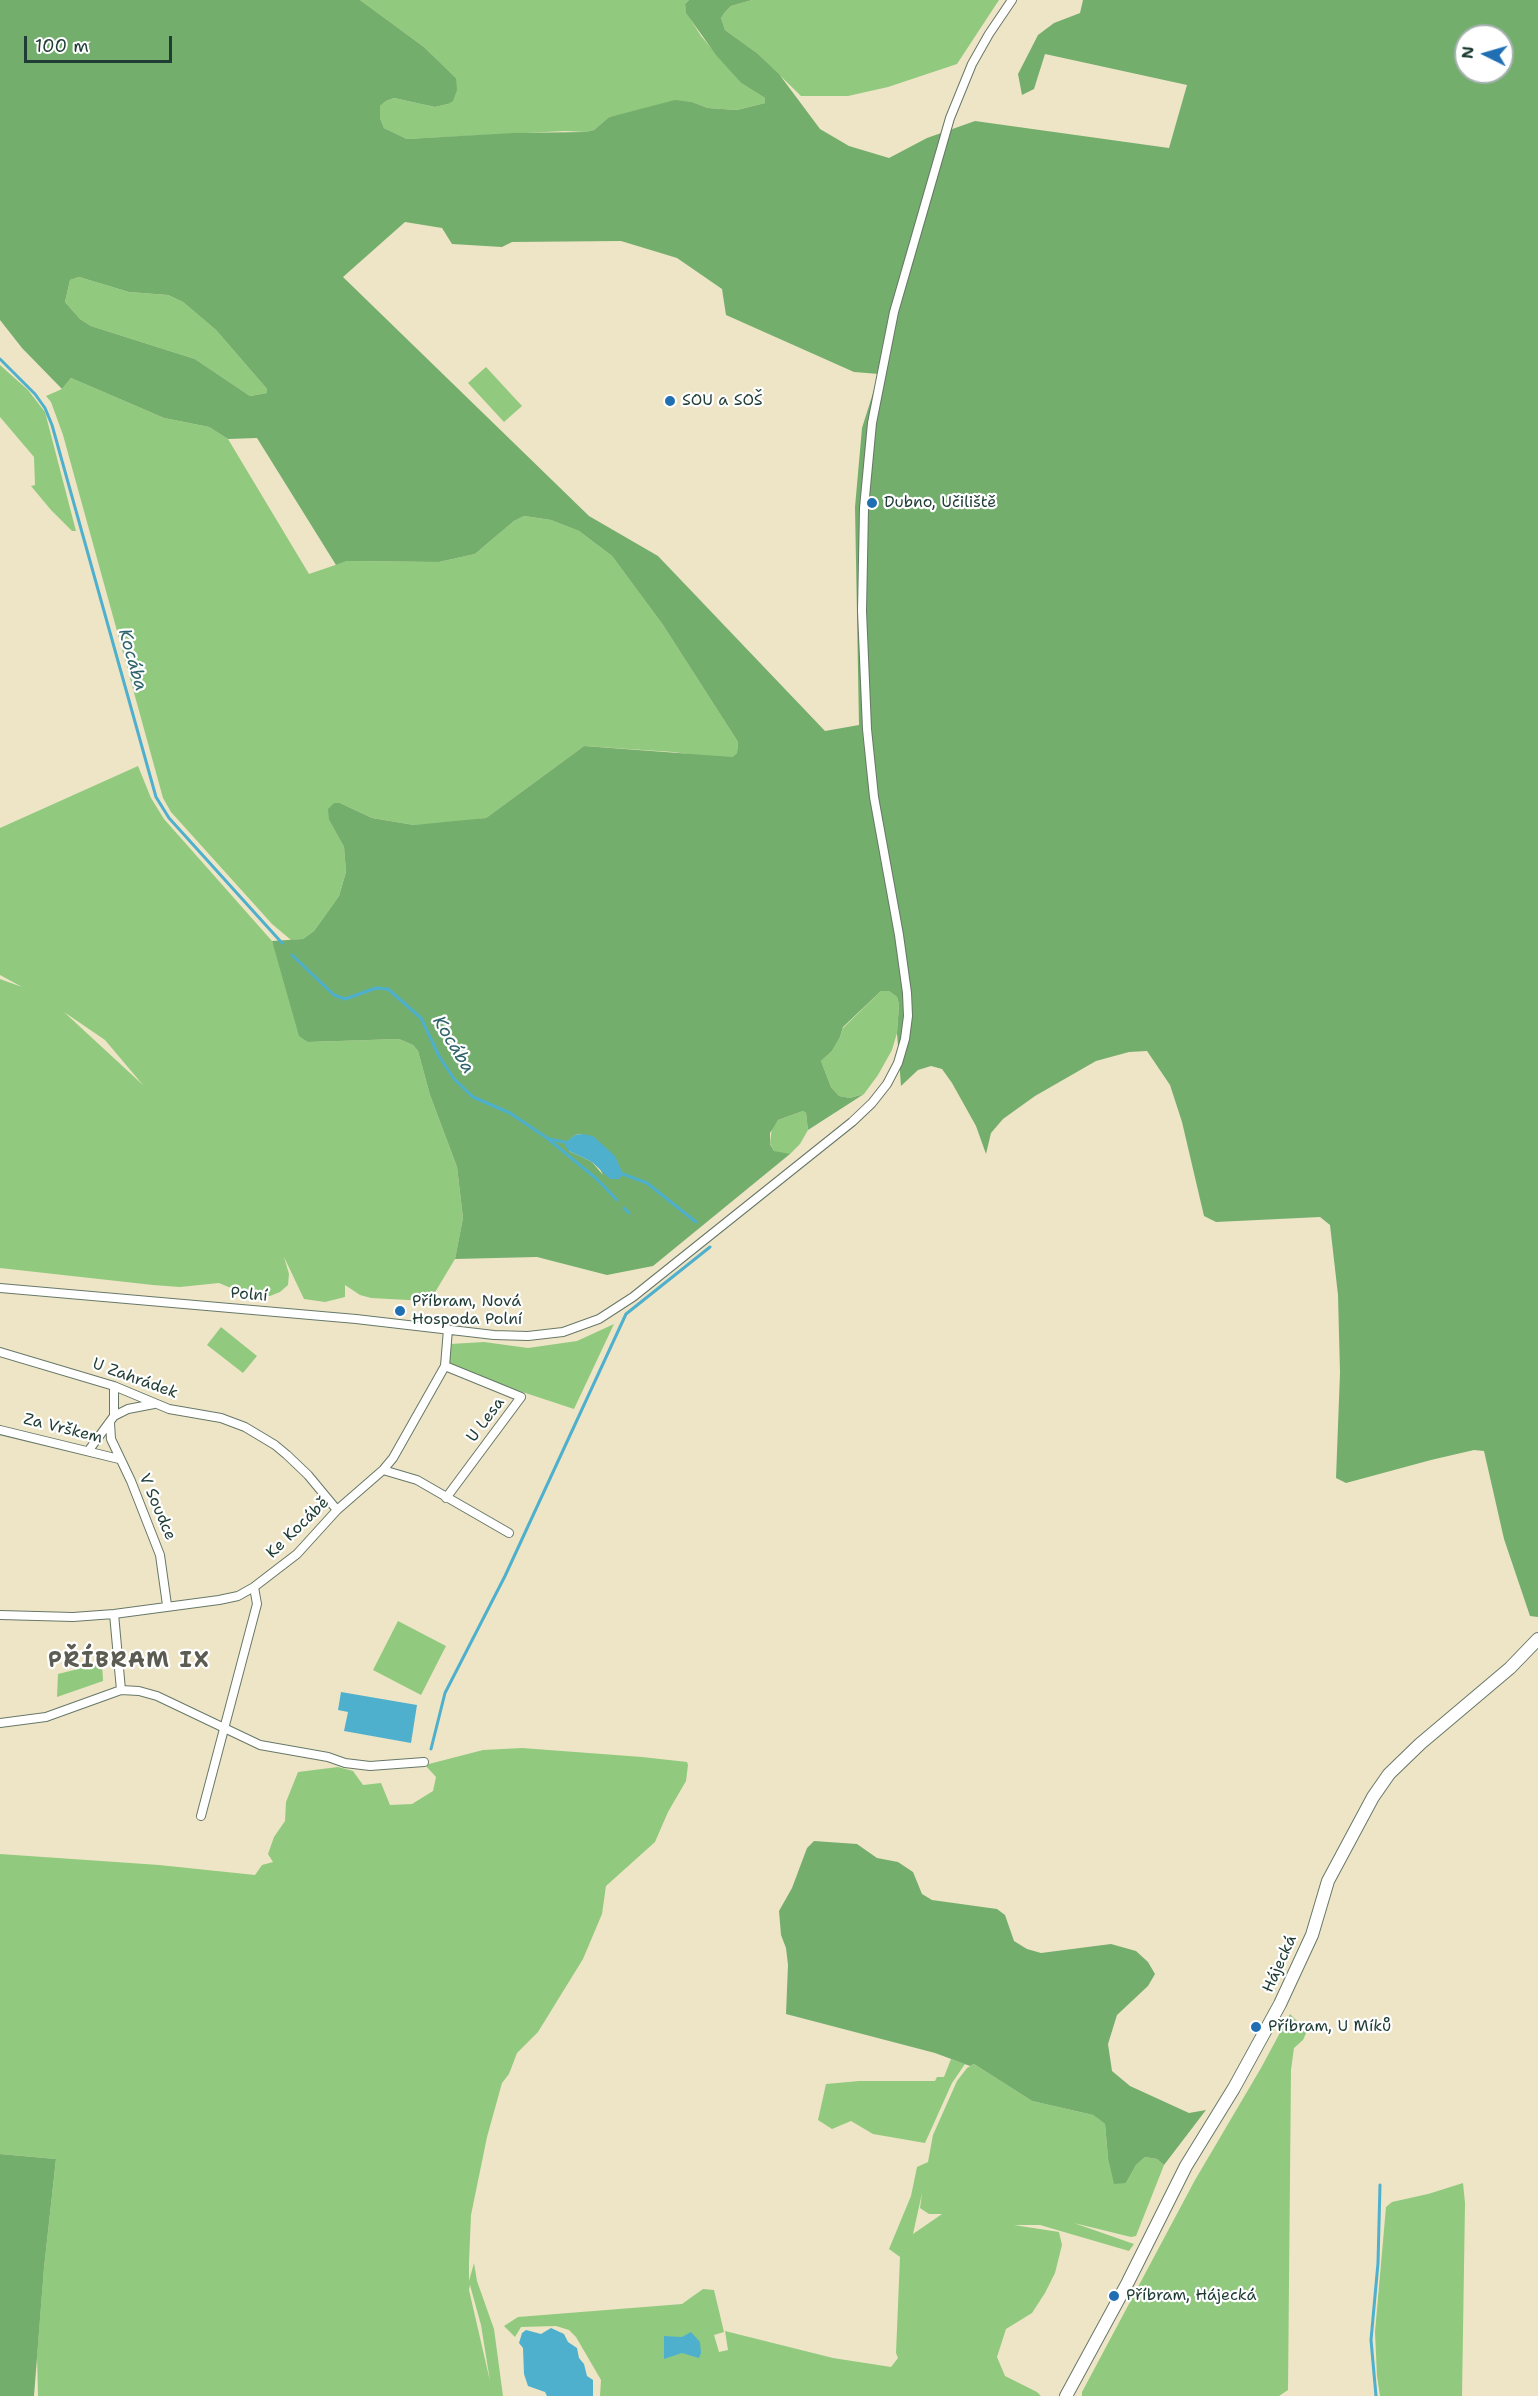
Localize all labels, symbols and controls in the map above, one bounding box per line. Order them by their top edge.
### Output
scale bar [27,24,176,62]
north arrow [1454,24,1514,84]
text: 100 m [35,34,89,58]
text: N [1457,45,1479,60]
place label: SOU a SOŠ [682,391,763,411]
marker: SOU a SOŠ [663,394,677,408]
place label: Dubno, Učiliště [884,493,996,513]
marker: Dubno, Učiliště [865,496,879,510]
water label: Kocába [113,626,151,694]
water label: Kocába [427,1012,479,1078]
street label: Polní [230,1284,268,1306]
place label: Příbram, Nová Hospoda Polní [412,1292,522,1330]
marker: Příbram, Nová Hospoda Polní [393,1304,407,1318]
street label: U Zahrádek [90,1355,180,1403]
street label: U Lesa [463,1394,509,1446]
street label: Za Vrškem [22,1410,104,1448]
street label: V Soudce [134,1471,180,1543]
street label: Ke Kocábě [263,1493,333,1563]
district label: PŘÍBRAM IX [48,1648,210,1674]
street label: Hájecká [1259,1932,1301,1996]
place label: Příbram, U Míků [1268,2017,1391,2037]
marker: Příbram, U Míků [1249,2020,1263,2034]
place label: Příbram, Hájecká [1126,2286,1256,2306]
marker: Příbram, Hájecká [1107,2289,1121,2303]

